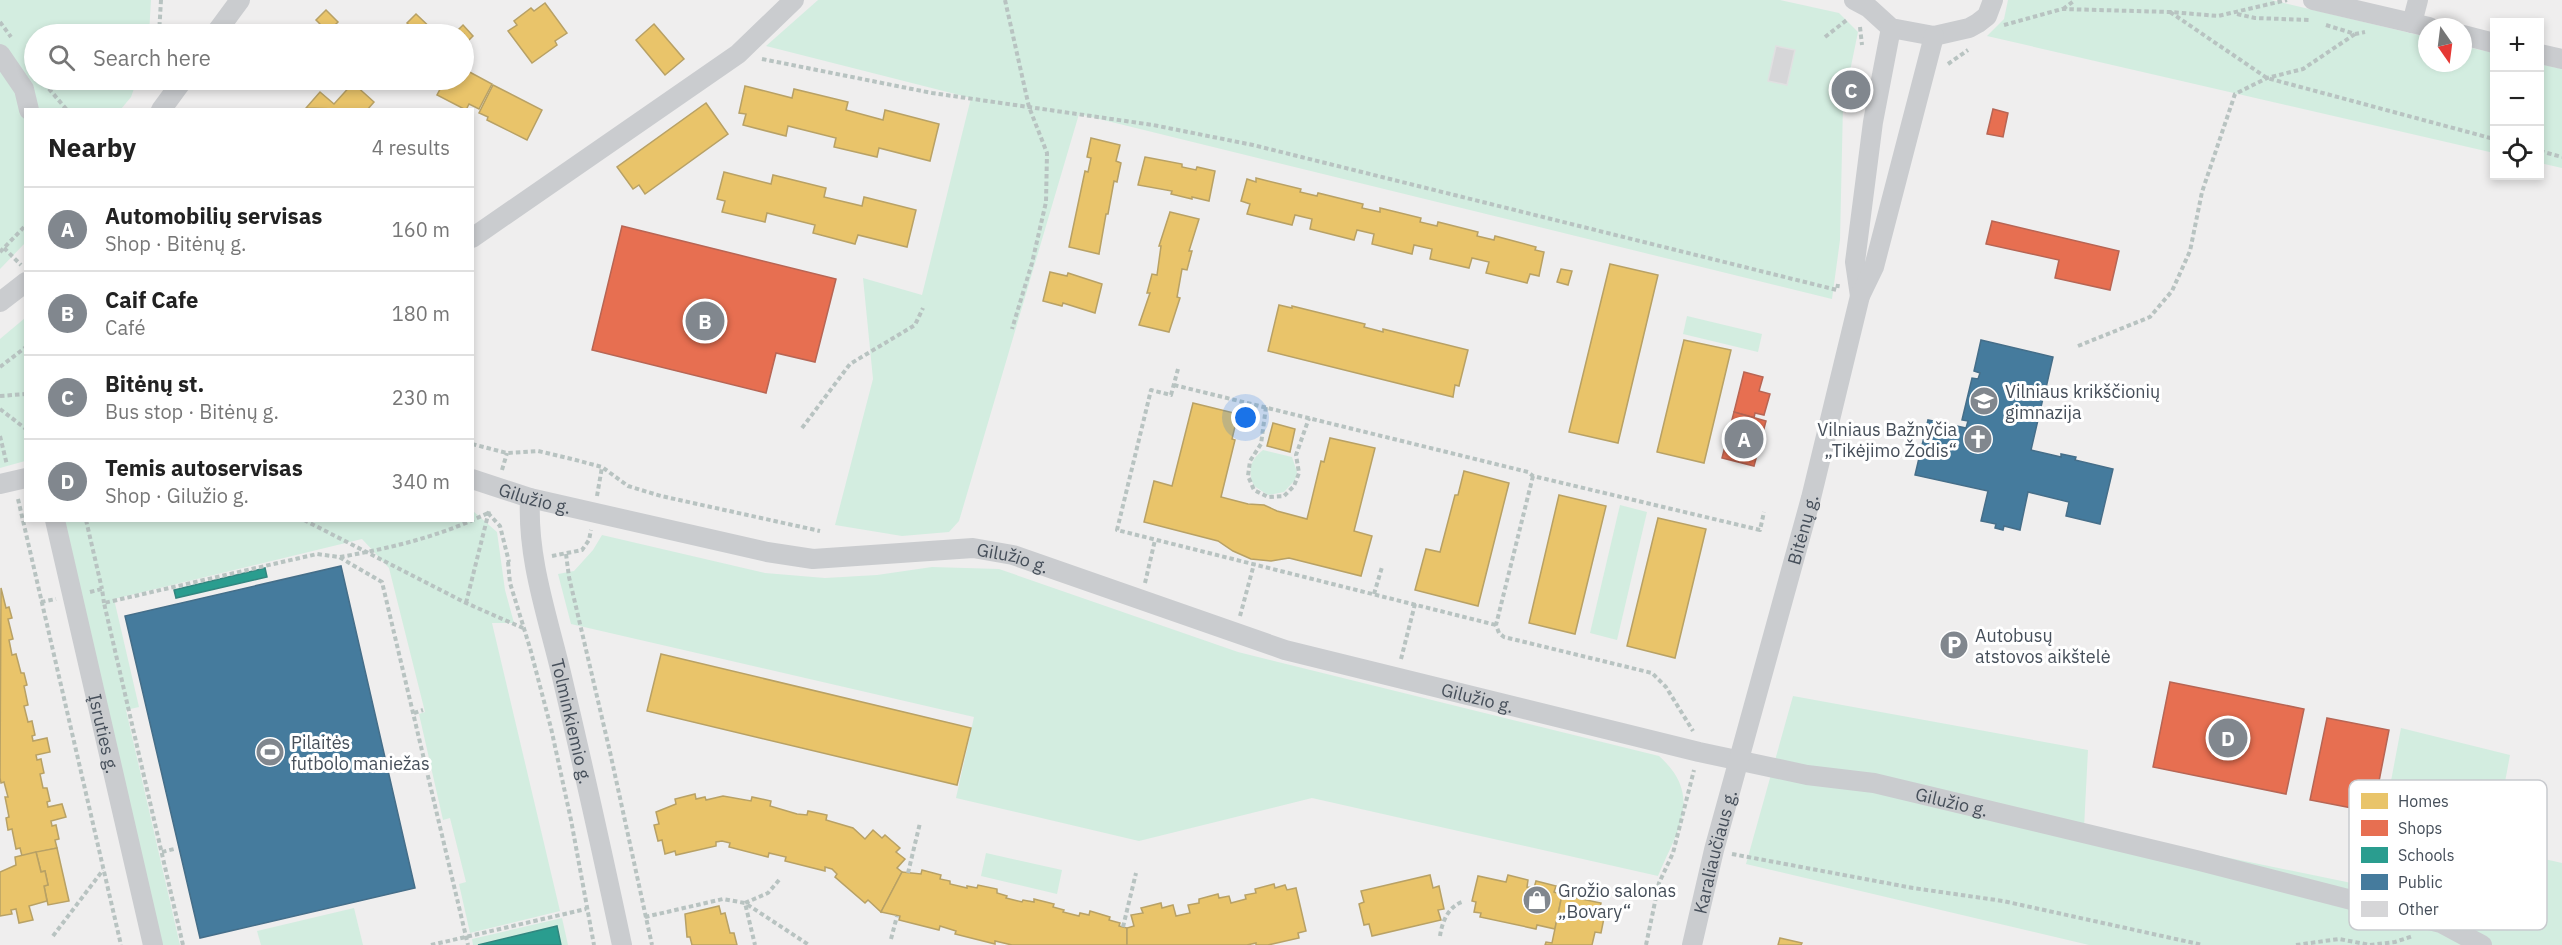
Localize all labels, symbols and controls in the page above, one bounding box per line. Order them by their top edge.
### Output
north arrow [2418,18,2472,72]
map controls [2490,18,2544,180]
button: + [2490,18,2544,72]
search box [24,24,474,90]
icon: search [45,41,78,74]
text: Search here [93,43,211,72]
pin: C [1832,68,1870,112]
button: − [2490,72,2544,126]
button: locate [2490,126,2544,180]
text: Nearby [48,130,136,164]
text: 4 results [372,134,450,161]
text: Automobilių servisas [105,201,322,230]
text: A [61,216,74,243]
text: 160 m [392,216,450,243]
text: Shop · Bitėnų g. [105,230,246,257]
text: Caif Cafe [105,285,198,314]
pin: B [686,298,724,344]
text: B [61,300,74,327]
text: 180 m [392,300,450,327]
text: Café [105,314,145,341]
text: Bitėnų st. [105,369,204,398]
place label: Vilniaus krikščionių gimnazija [2005,380,2160,424]
text: C [61,384,74,411]
text: 230 m [392,384,450,411]
school or university icon: Vilniaus krikščionių gimnazija [1968,385,2000,417]
text: Bus stop · Bitėnų g. [105,398,279,425]
your location [1231,403,1260,432]
pin: A [1724,416,1764,462]
place label: Vilniaus Bažnyčia „Tikėjimo Žodis“ [1817,418,1957,462]
church icon: Vilniaus Bažnyčia „Tikėjimo Žodis“ [1962,423,1994,455]
text: Temis autoservisas [105,453,303,482]
text: D [61,468,74,495]
text: 340 m [392,468,450,495]
street label: Gilužio g. [496,477,573,519]
text: Shop · Gilužio g. [105,482,249,509]
street label: Bitėnų g. [1782,492,1823,567]
street label: Gilužio g. [975,537,1052,578]
place label: Autobusų atstovos aikštelė [1975,624,2111,668]
parking icon: Autobusų atstovos aikštelė [1938,629,1970,661]
street label: Tolminkiemio g. [546,656,598,786]
street label: Gilužio g. [1439,677,1516,717]
street label: Įsruties g. [84,691,125,776]
pin: D [2208,716,2248,760]
place label: Pilaitės futbolo maniežas [291,731,430,775]
sports icon: Pilaitės futbolo maniežas [254,736,286,768]
legend [2349,780,2547,930]
street label: Gilužio g. [1913,782,1990,821]
street label: Karaliaučiaus g. [1688,787,1742,916]
text: Homes [2398,791,2449,811]
text: Shops [2398,818,2442,838]
text: Schools [2398,845,2455,865]
text: Public [2398,872,2442,892]
place label: Grožio salonas „Bovary“ [1558,879,1676,923]
shop icon: Grožio salonas „Bovary“ [1521,884,1553,916]
text: Other [2398,899,2439,919]

